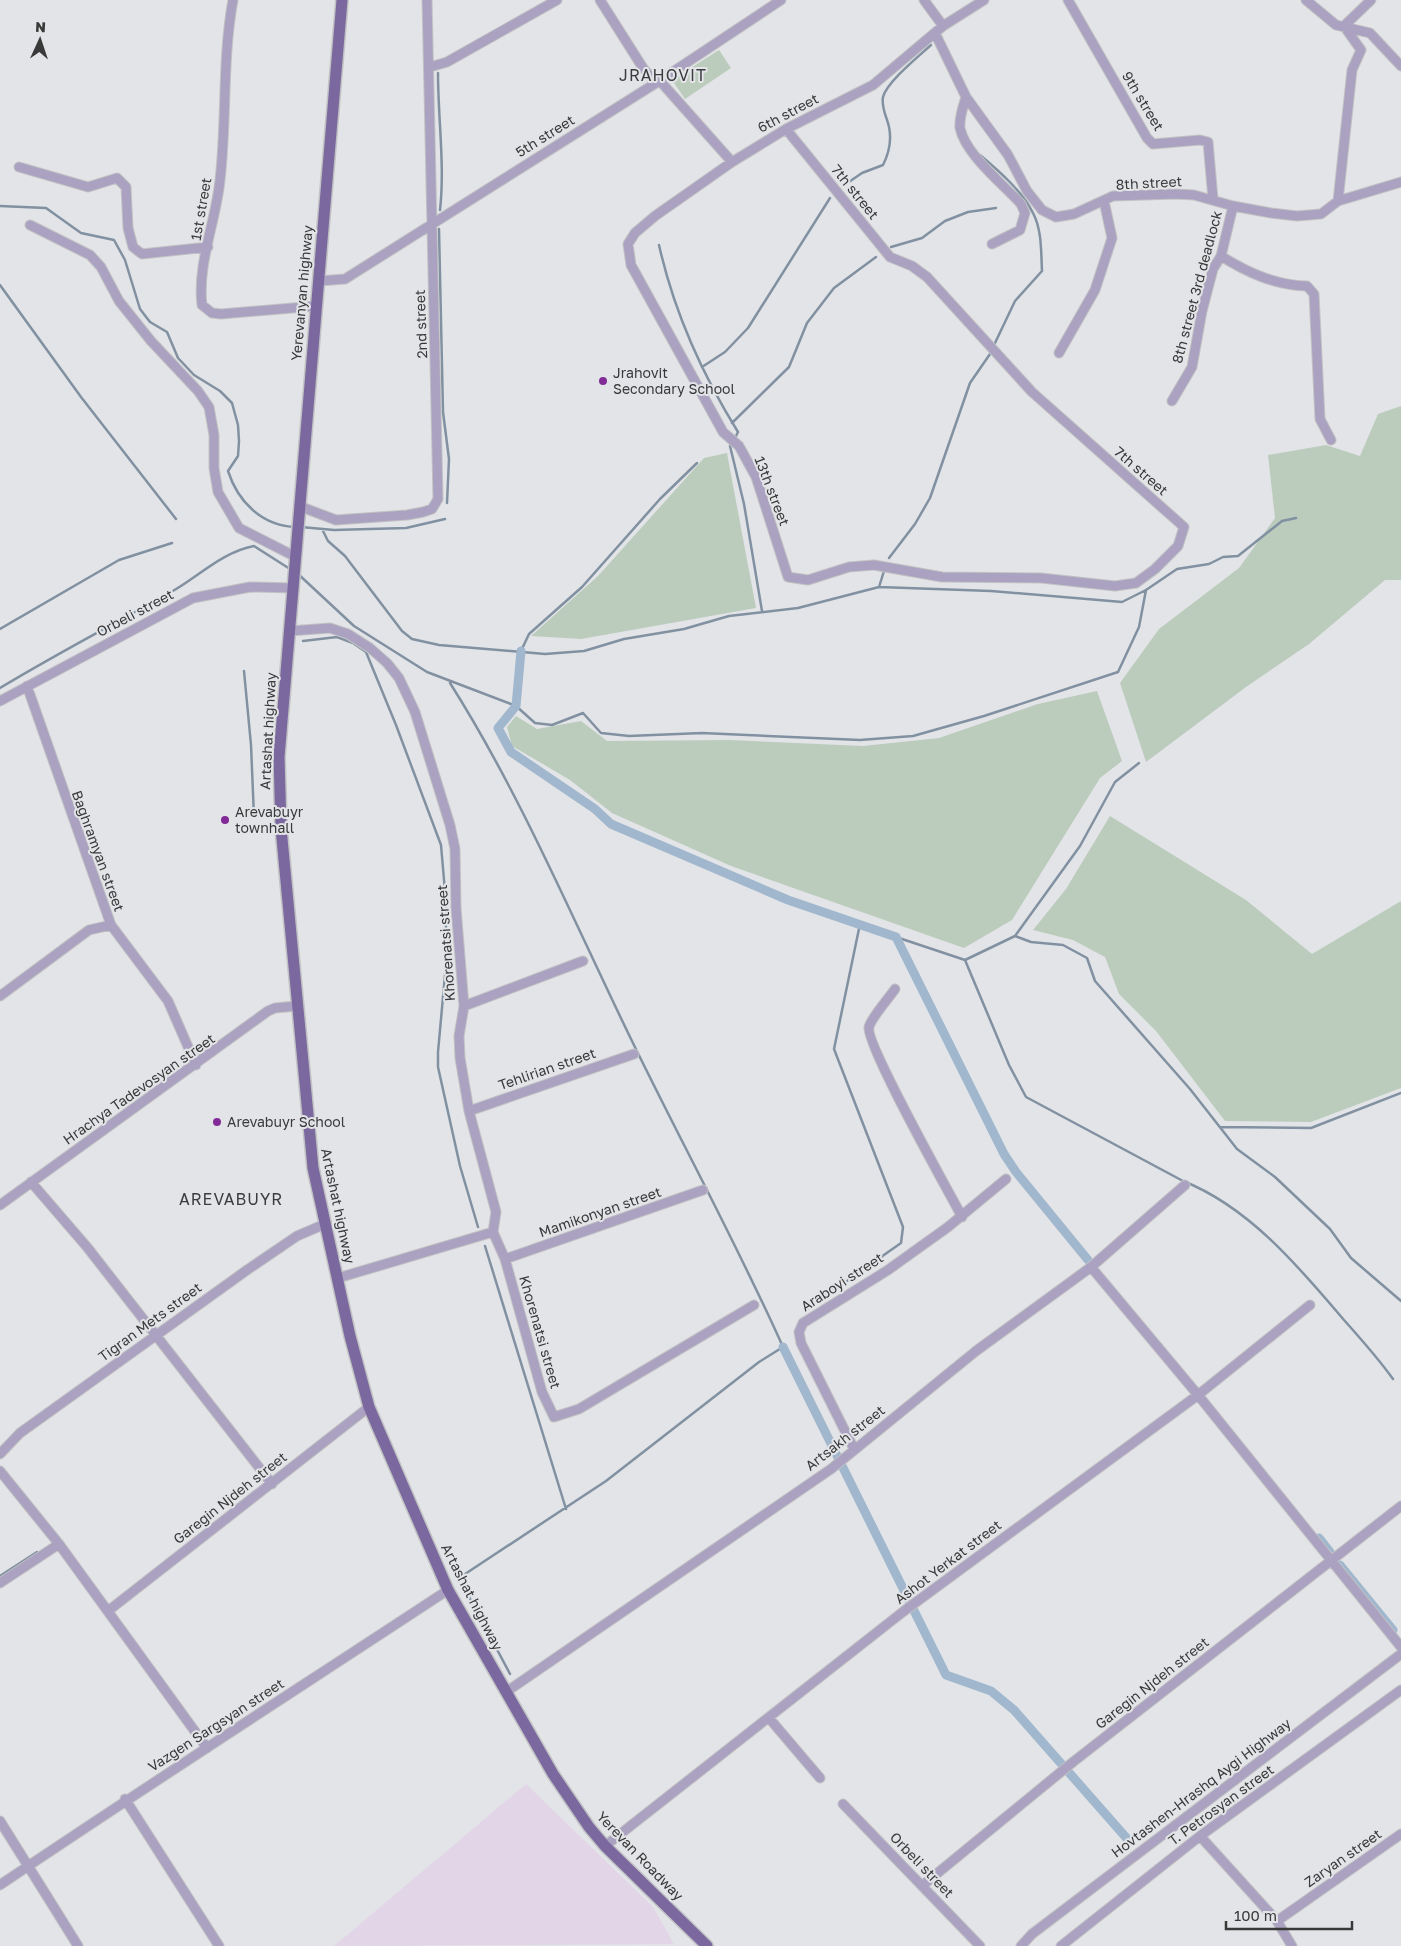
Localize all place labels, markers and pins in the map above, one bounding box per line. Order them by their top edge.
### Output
place label: Jrahovit Secondary School [613,364,735,397]
marker: Jrahovit Secondary School [597,375,609,387]
place label: Arevabuyr townhall [235,803,304,836]
marker: Arevabuyr townhall [219,814,231,826]
place label: Arevabuyr School [227,1113,345,1130]
marker: Arevabuyr School [211,1116,223,1128]

